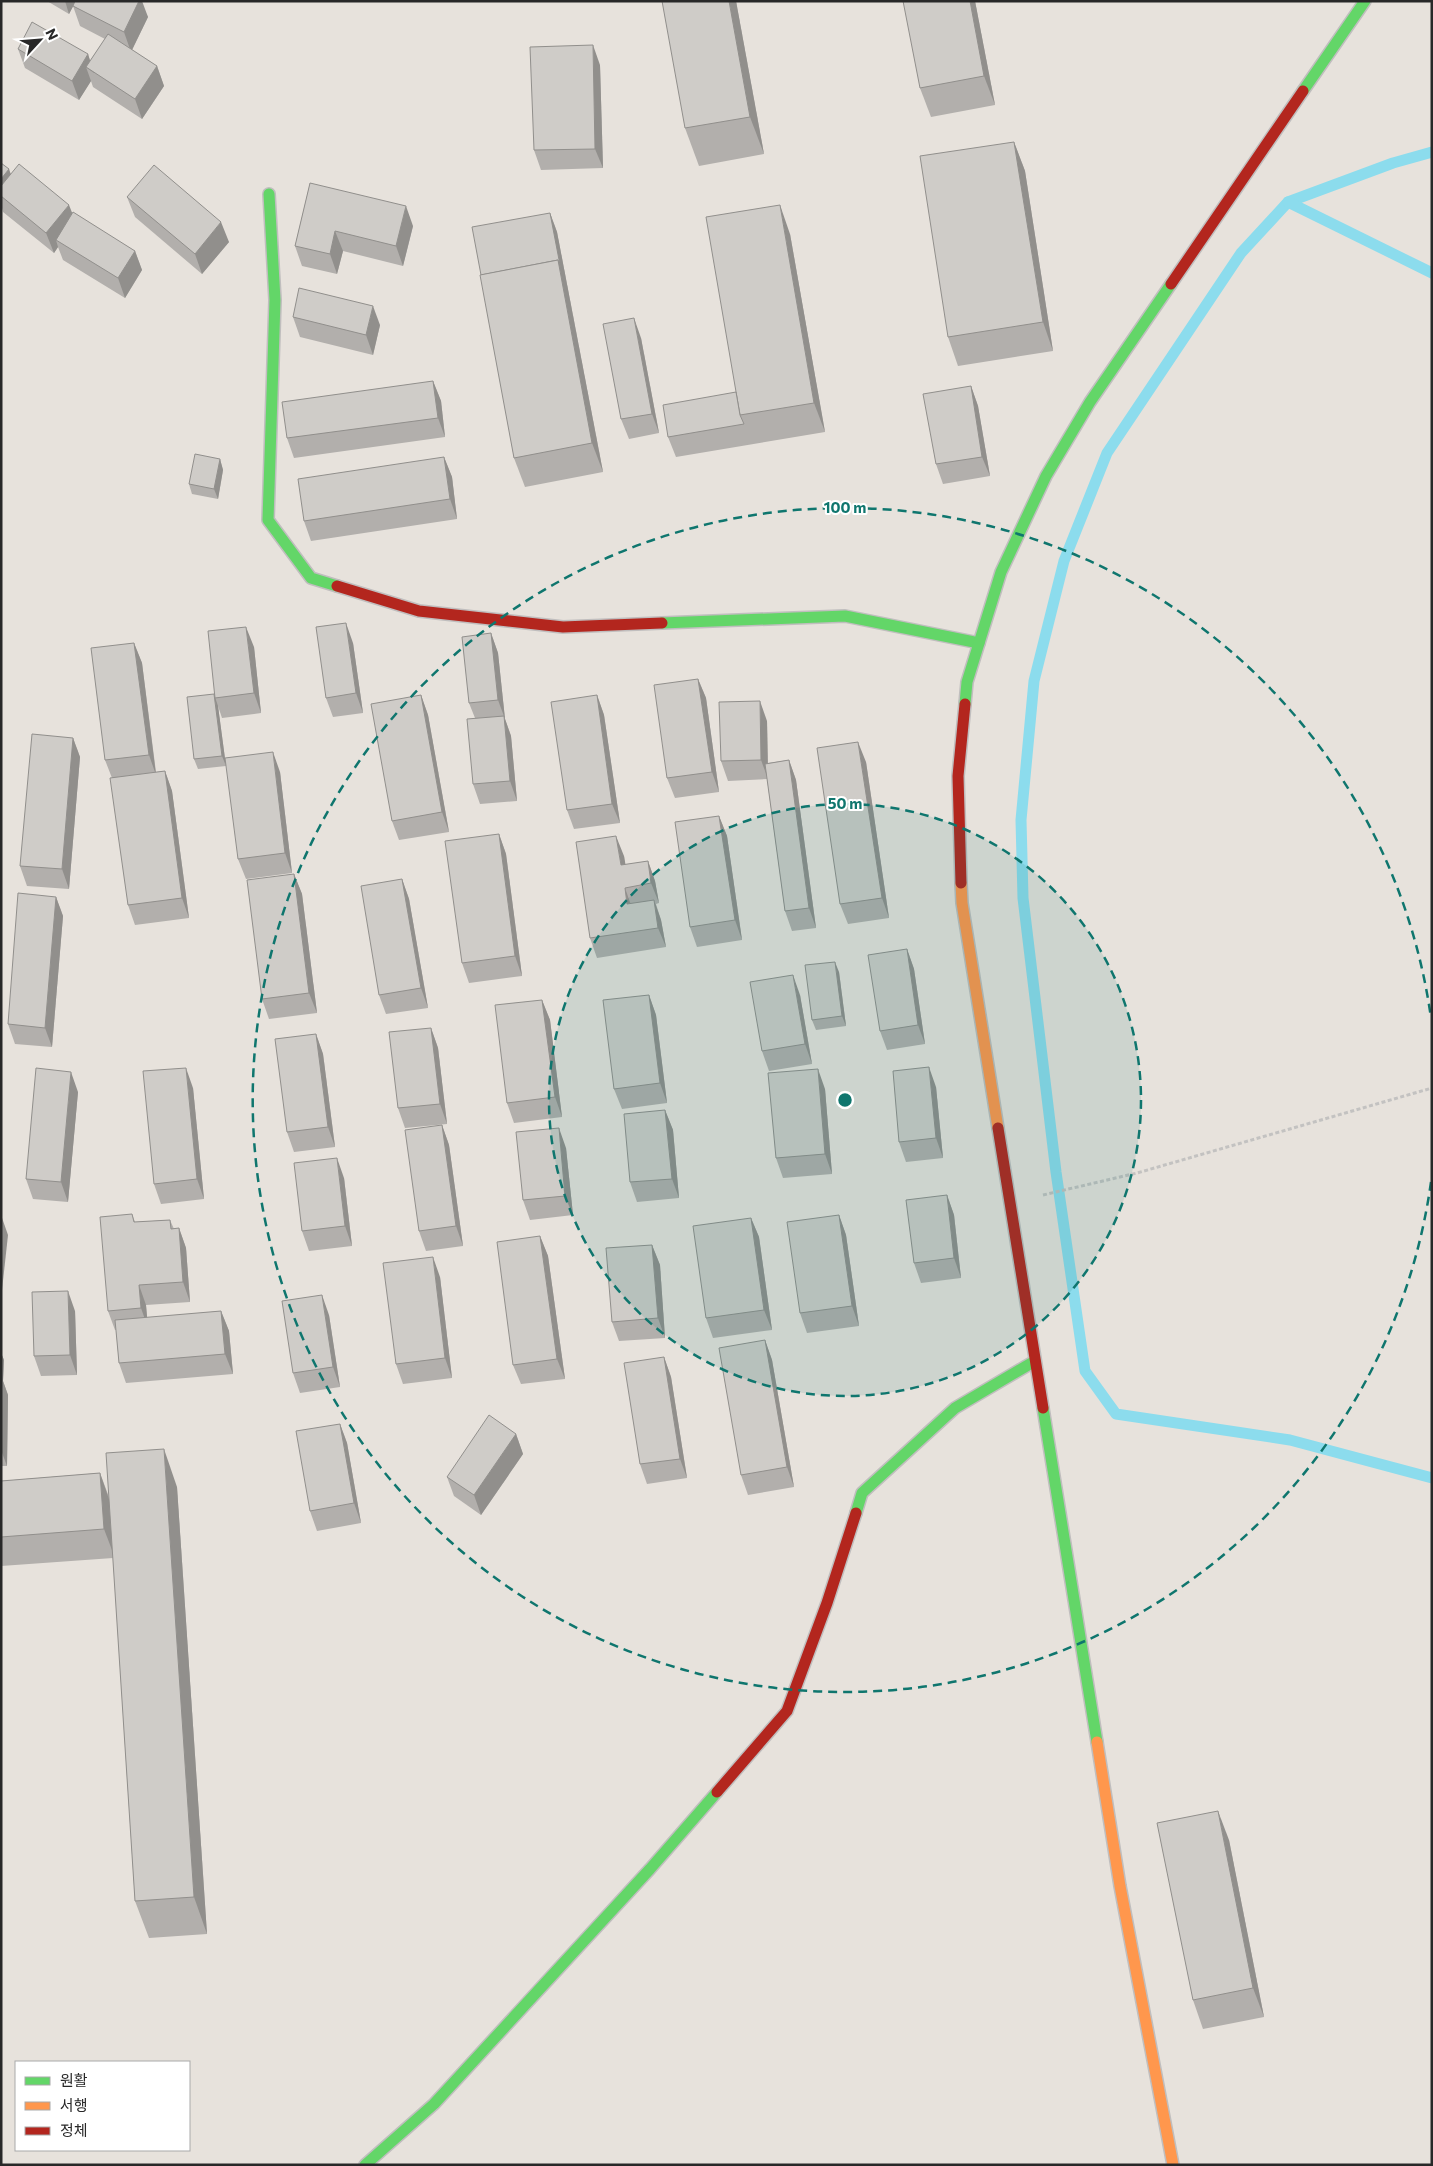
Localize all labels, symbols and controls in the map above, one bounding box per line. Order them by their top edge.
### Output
north arrow [15,15,65,65]
text: N [42,26,62,43]
text: 100 m [824,498,866,516]
text: 50 m [828,794,862,812]
centre of rings [836,1091,854,1109]
legend [15,2061,190,2151]
text: 원활 [60,2071,88,2089]
text: 서행 [60,2096,88,2114]
text: 정체 [60,2121,88,2139]

